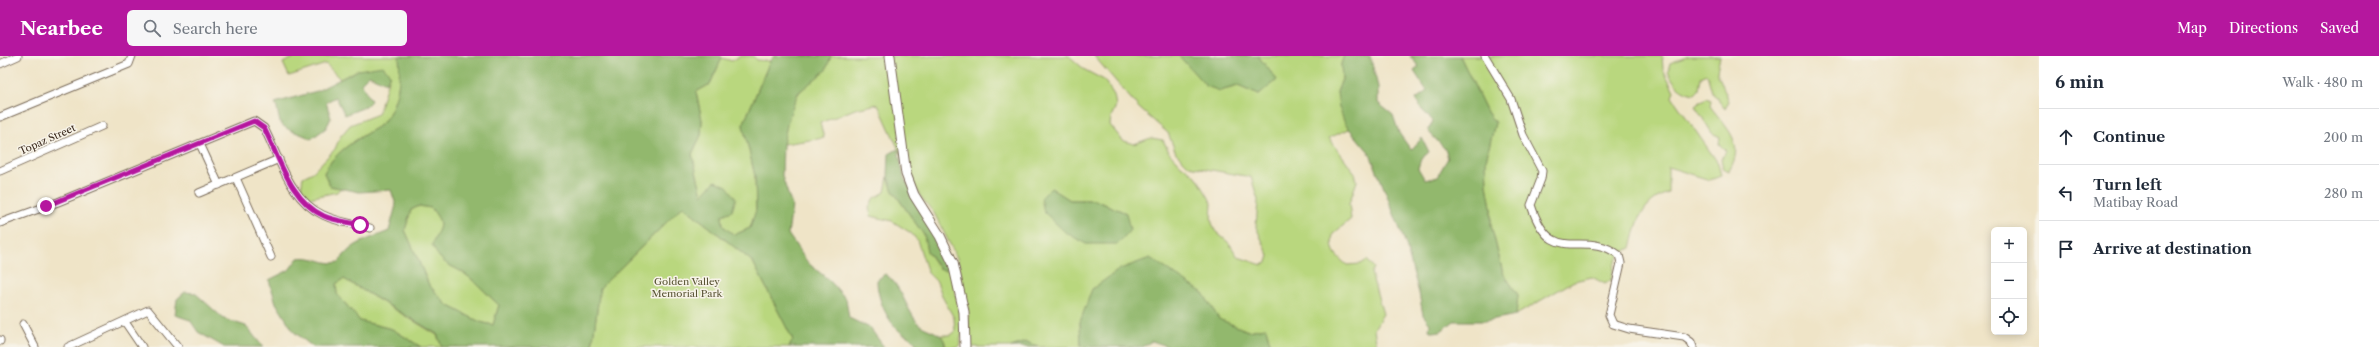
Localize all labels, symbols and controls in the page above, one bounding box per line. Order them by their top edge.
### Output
search box [127,10,407,46]
text: Nearbee [20,17,103,40]
icon: search [141,17,163,39]
text: Search here [173,19,258,38]
text: Map [2177,19,2207,37]
text: Directions [2229,19,2298,37]
text: Saved [2320,19,2359,37]
text: 6 min [2055,72,2104,92]
text: Walk · 480 m [2282,74,2363,90]
street label: Topaz Street [17,121,78,158]
icon: ahead [2055,126,2077,148]
text: Continue [2093,127,2165,146]
text: 200 m [2323,129,2363,145]
text: Turn left [2093,175,2162,194]
icon: left [2055,182,2077,204]
text: 280 m [2324,185,2363,201]
text: Matibay Road [2093,194,2178,210]
route end [37,197,55,215]
route start [351,216,369,234]
map controls [1991,227,2027,335]
button: + [1991,227,2027,263]
icon: arrive [2055,238,2077,260]
text: Arrive at destination [2093,239,2252,258]
button: − [1991,263,2027,299]
park label: Golden Valley Memorial Park [652,275,724,300]
button: locate [1991,299,2027,335]

